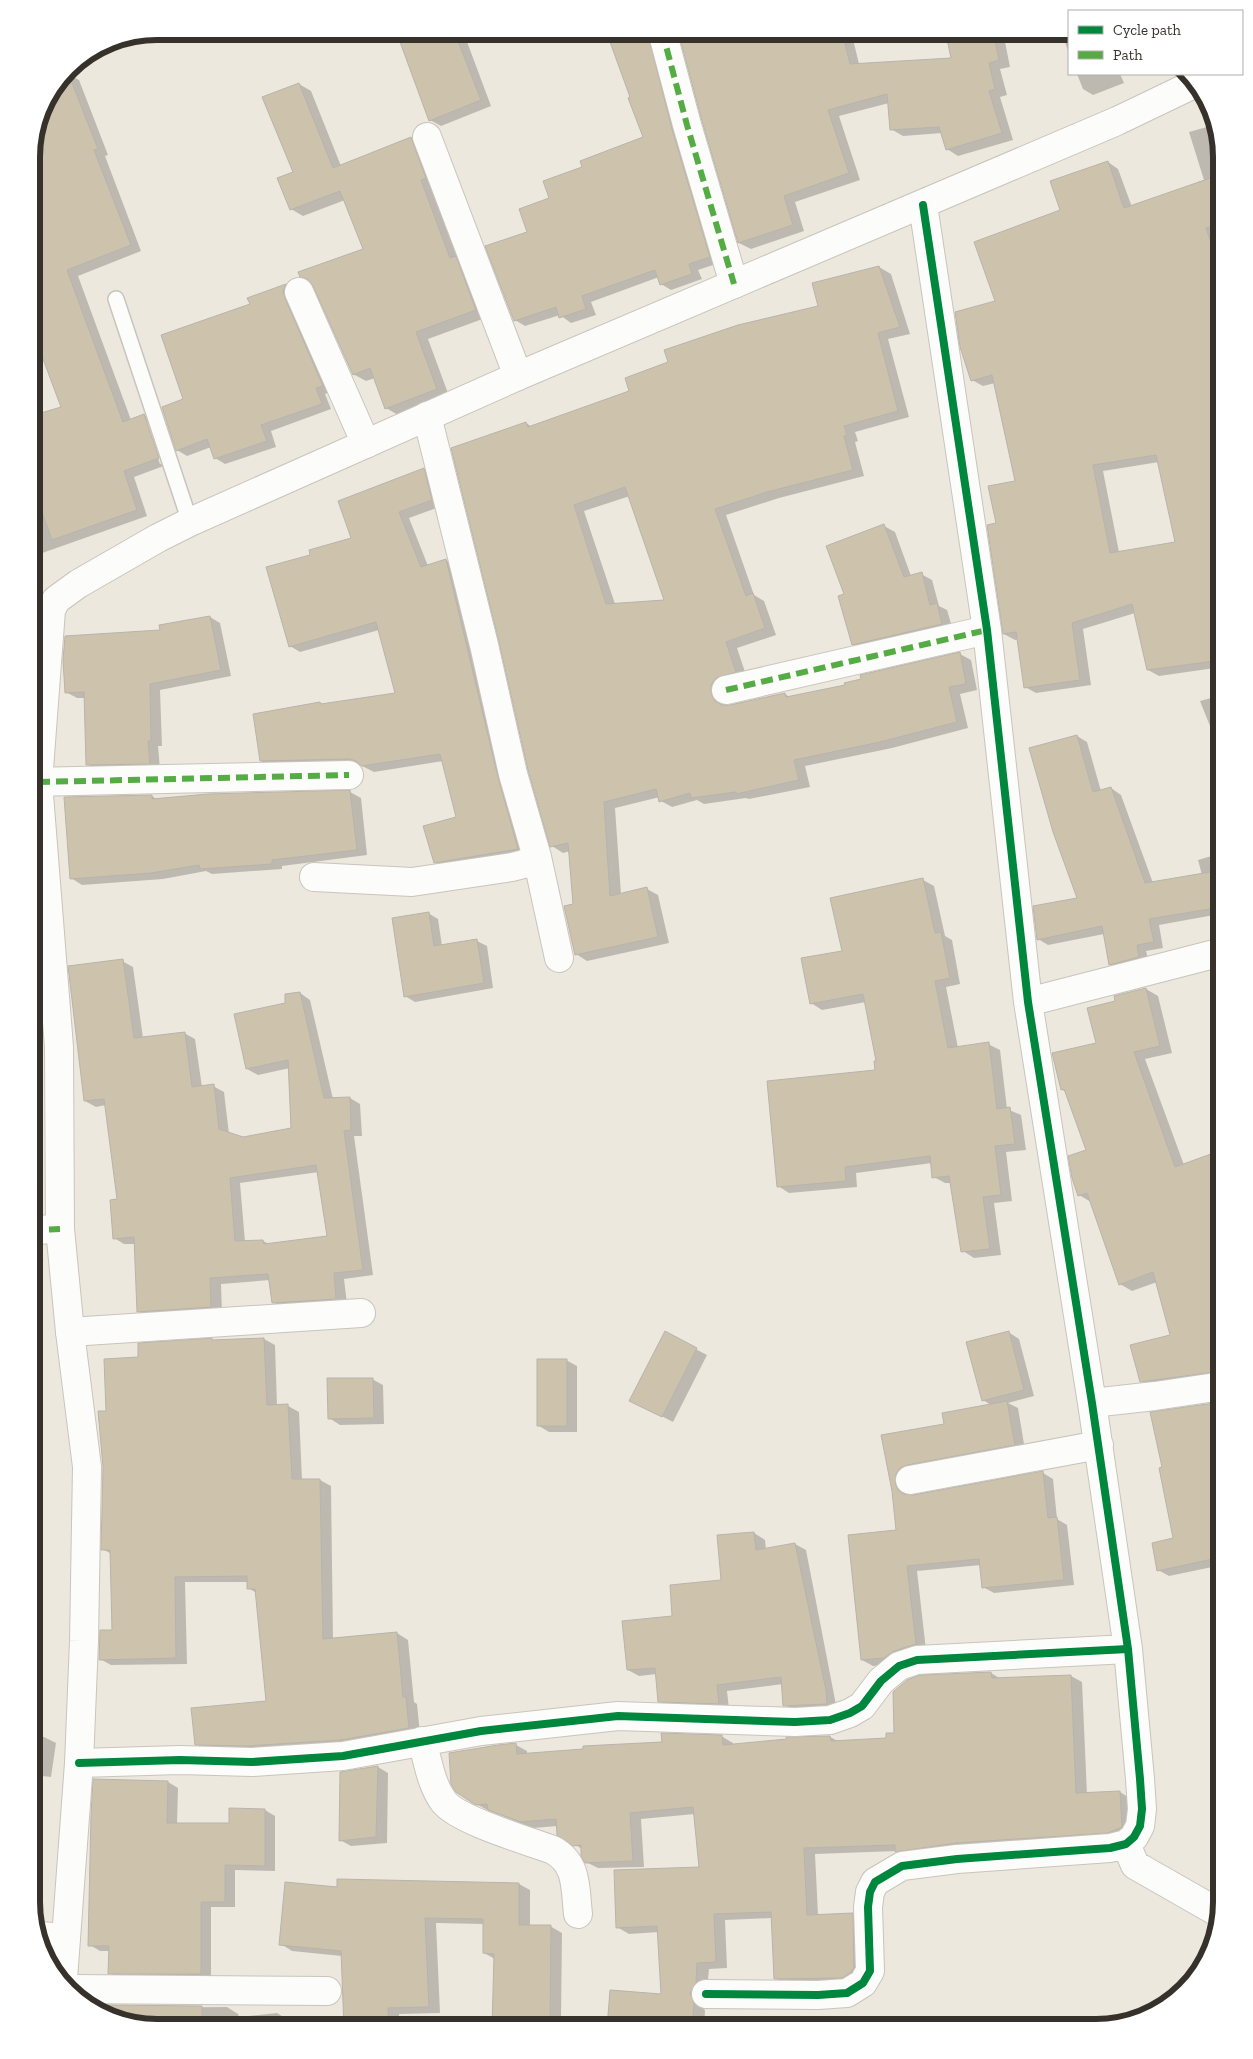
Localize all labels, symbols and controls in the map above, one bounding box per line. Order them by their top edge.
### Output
legend [1068,10,1243,75]
text: Cycle path [1113,21,1182,39]
text: Path [1113,46,1143,64]

